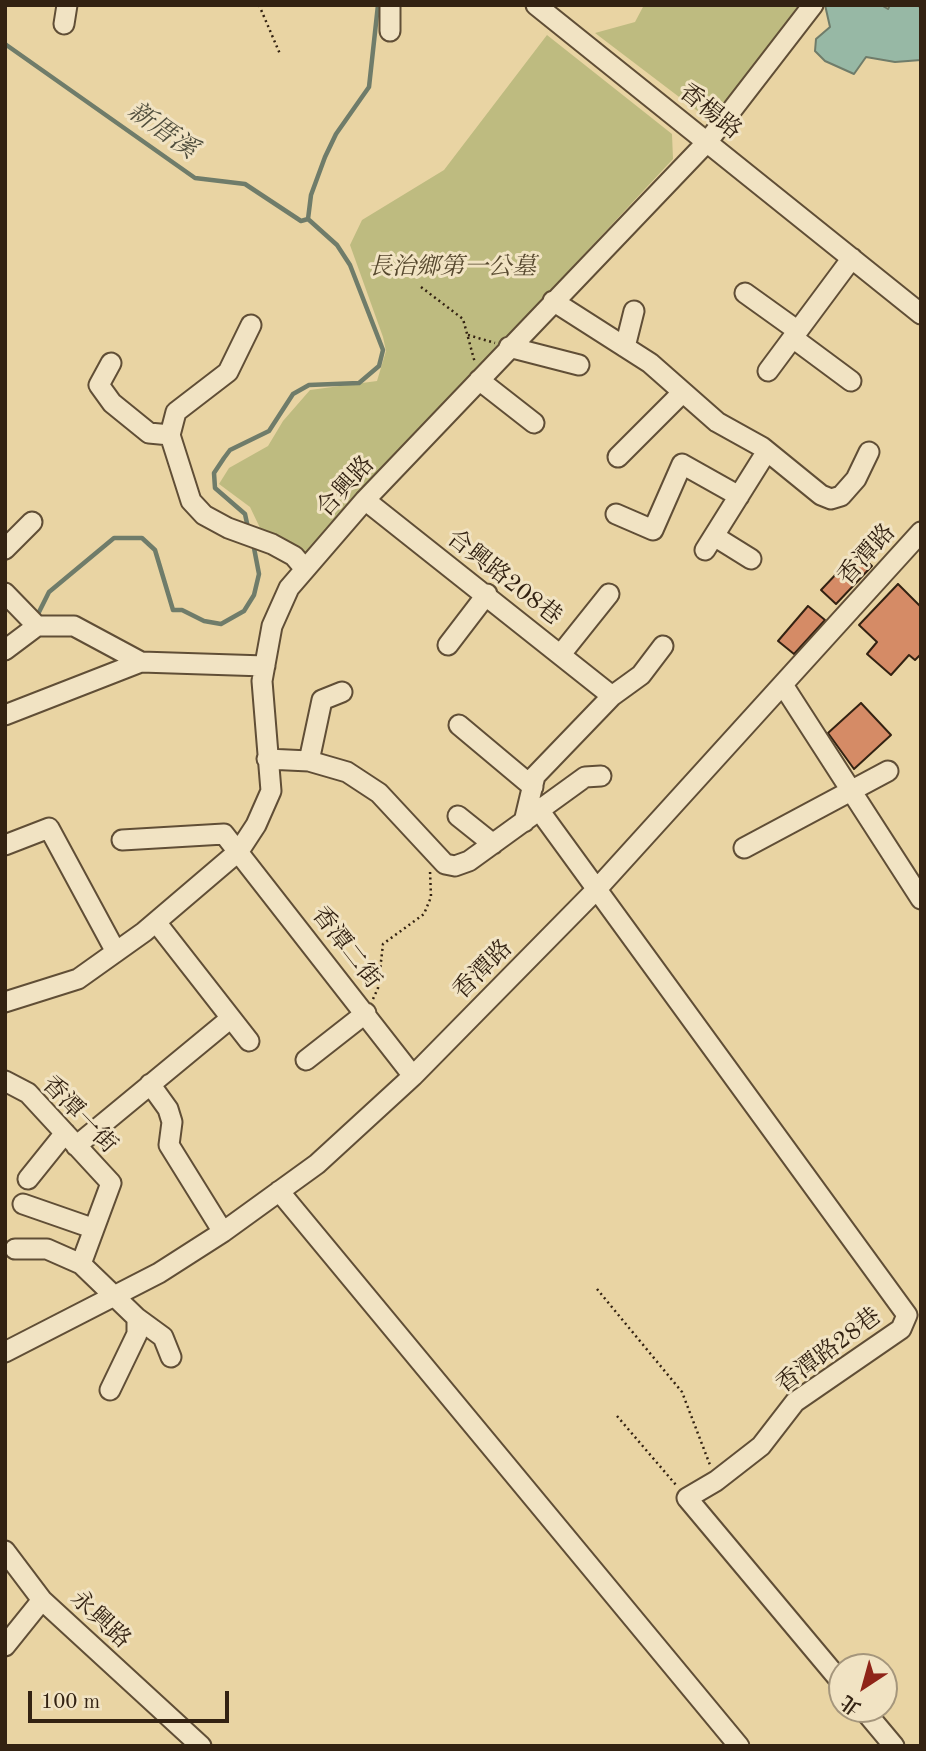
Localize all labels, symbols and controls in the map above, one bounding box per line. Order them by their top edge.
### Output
street label: 香楊路 [673,78,747,146]
water label: 新厝溪 [121,96,203,166]
park label: 長治鄉第一公墓 [368,254,536,282]
street label: 合興路 [311,451,381,523]
street label: 香潭路 [832,519,902,591]
street label: 合興路208巷 [441,524,567,632]
street label: 香潭二街 [305,901,387,995]
street label: 香潭路 [447,934,519,1006]
street label: 香潭一街 [35,1070,123,1160]
street label: 香潭路28巷 [771,1302,887,1400]
street label: 永興路 [64,1585,136,1655]
north arrow [828,1653,898,1723]
scale bar [32,1678,233,1722]
text: 北 [838,1691,865,1717]
text: 100 m [41,1692,100,1713]

